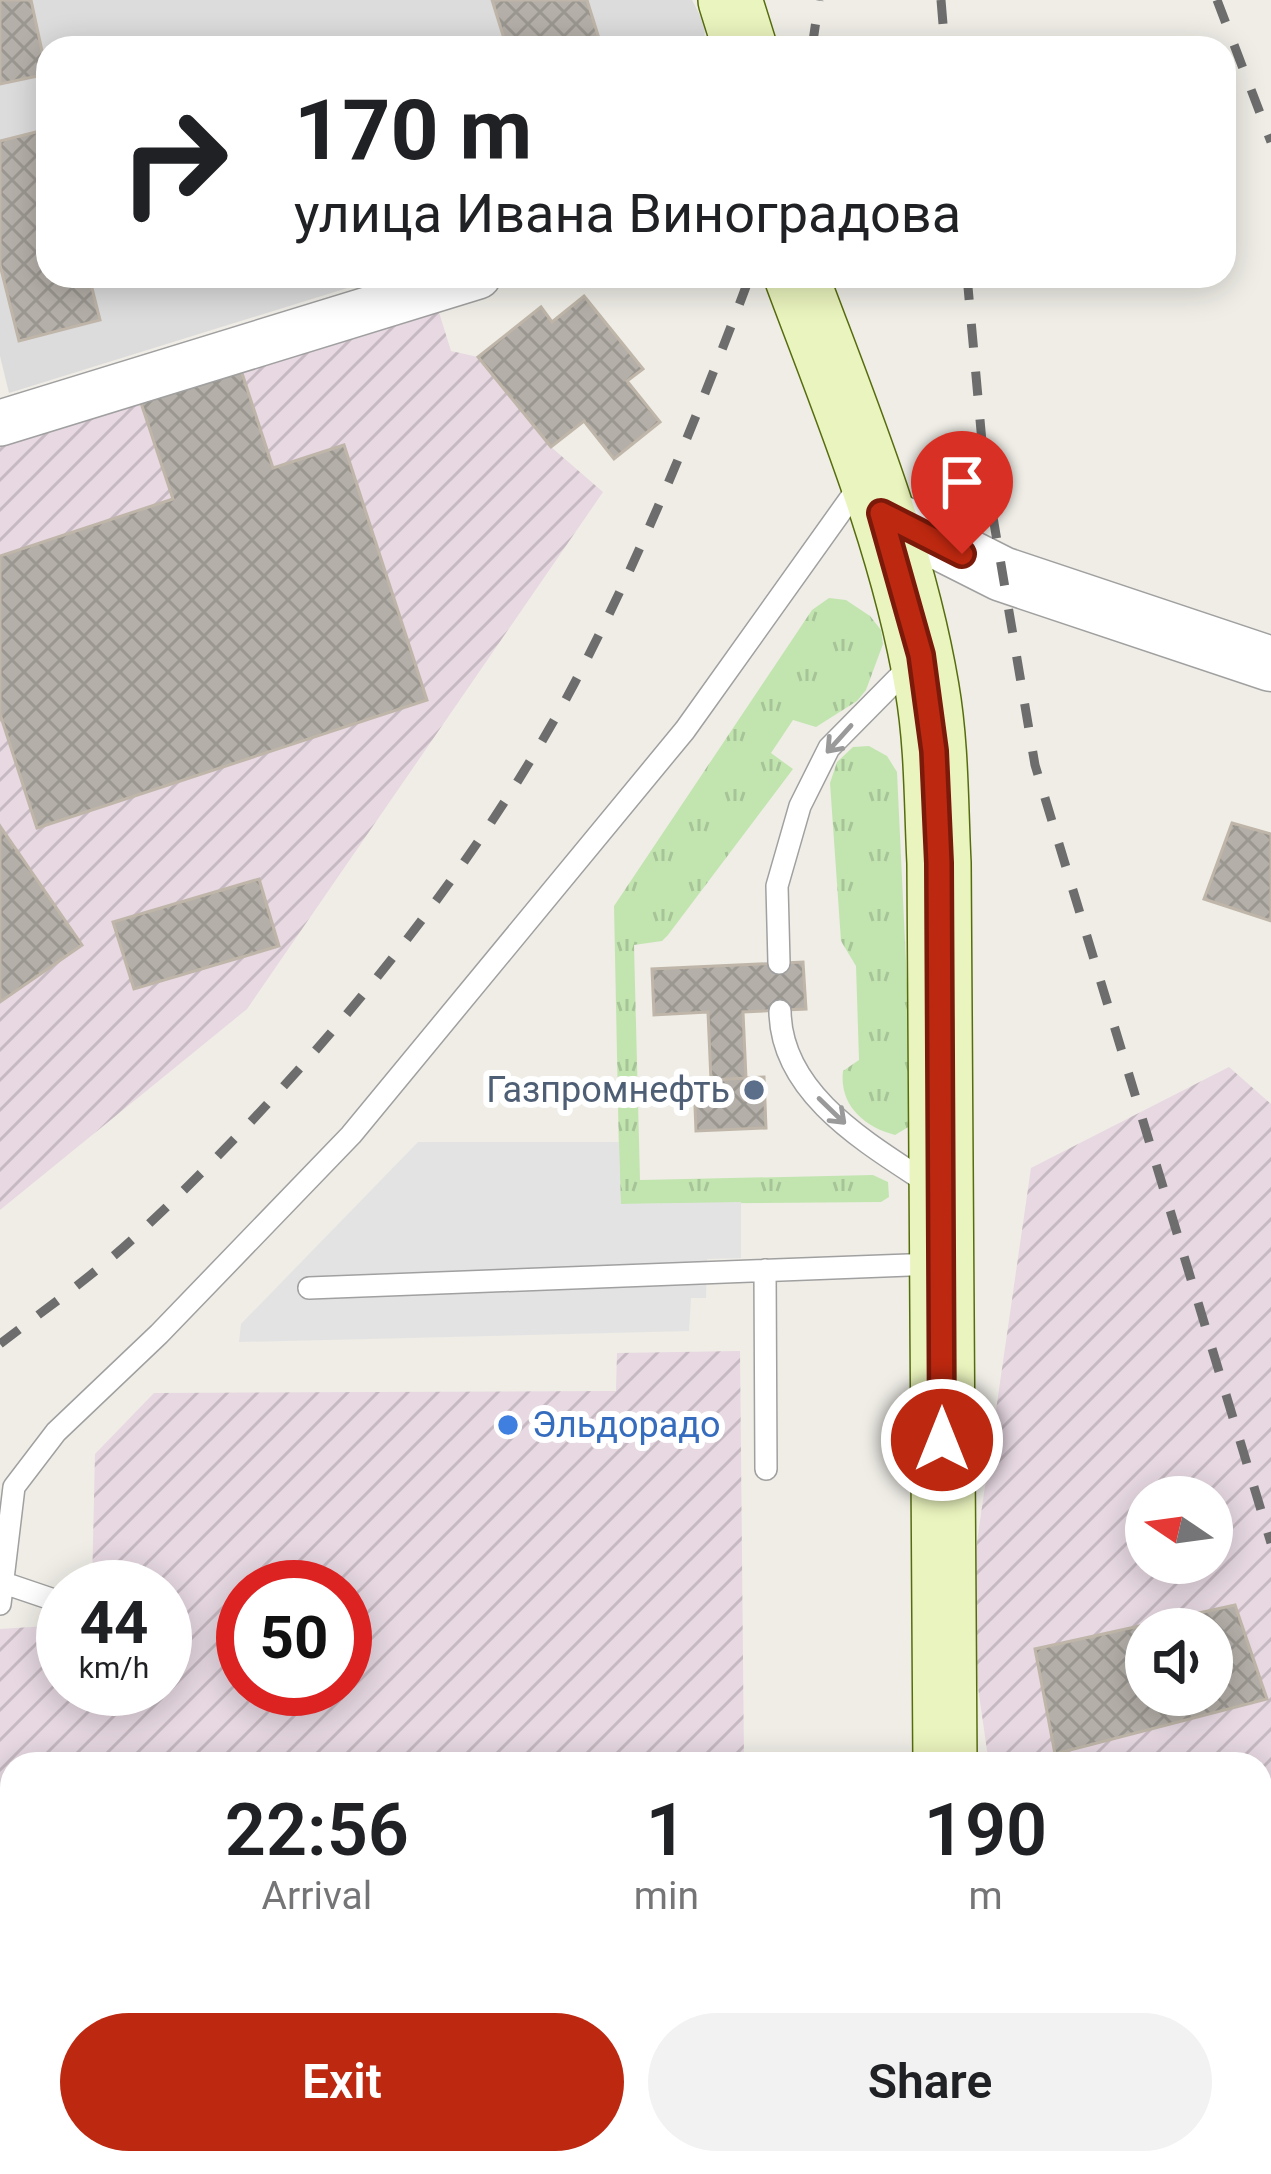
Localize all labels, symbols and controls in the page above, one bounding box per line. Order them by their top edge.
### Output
text: 170 m [294,81,532,180]
icon: right [96,84,252,240]
text: улица Ивана Виноградова [294,182,961,245]
pin [911,431,1013,554]
icon: arrive [929,449,995,515]
one-way arrow [826,723,853,753]
place label: Газпромнефть [486,1069,730,1111]
marker: Газпромнефть [741,1077,767,1103]
one-way arrow [817,1096,846,1124]
position arrow [879,1377,1005,1503]
place label: Эльдорадо [532,1404,721,1446]
marker: Эльдорадо [495,1412,521,1438]
north arrow [1125,1476,1233,1584]
map controls [1125,1476,1233,1716]
speed limit sign: 50 [216,1560,372,1716]
text: 44 [80,1587,148,1658]
button: sound [1125,1608,1233,1716]
text: km/h [79,1650,149,1685]
text: 22:56 [225,1788,409,1873]
text: 1 [646,1788,687,1873]
text: 190 [924,1788,1047,1873]
text: Arrival [262,1873,372,1919]
text: min [634,1873,699,1919]
text: m [968,1873,1003,1919]
button: Exit [60,2013,624,2151]
button: Share [648,2013,1212,2151]

